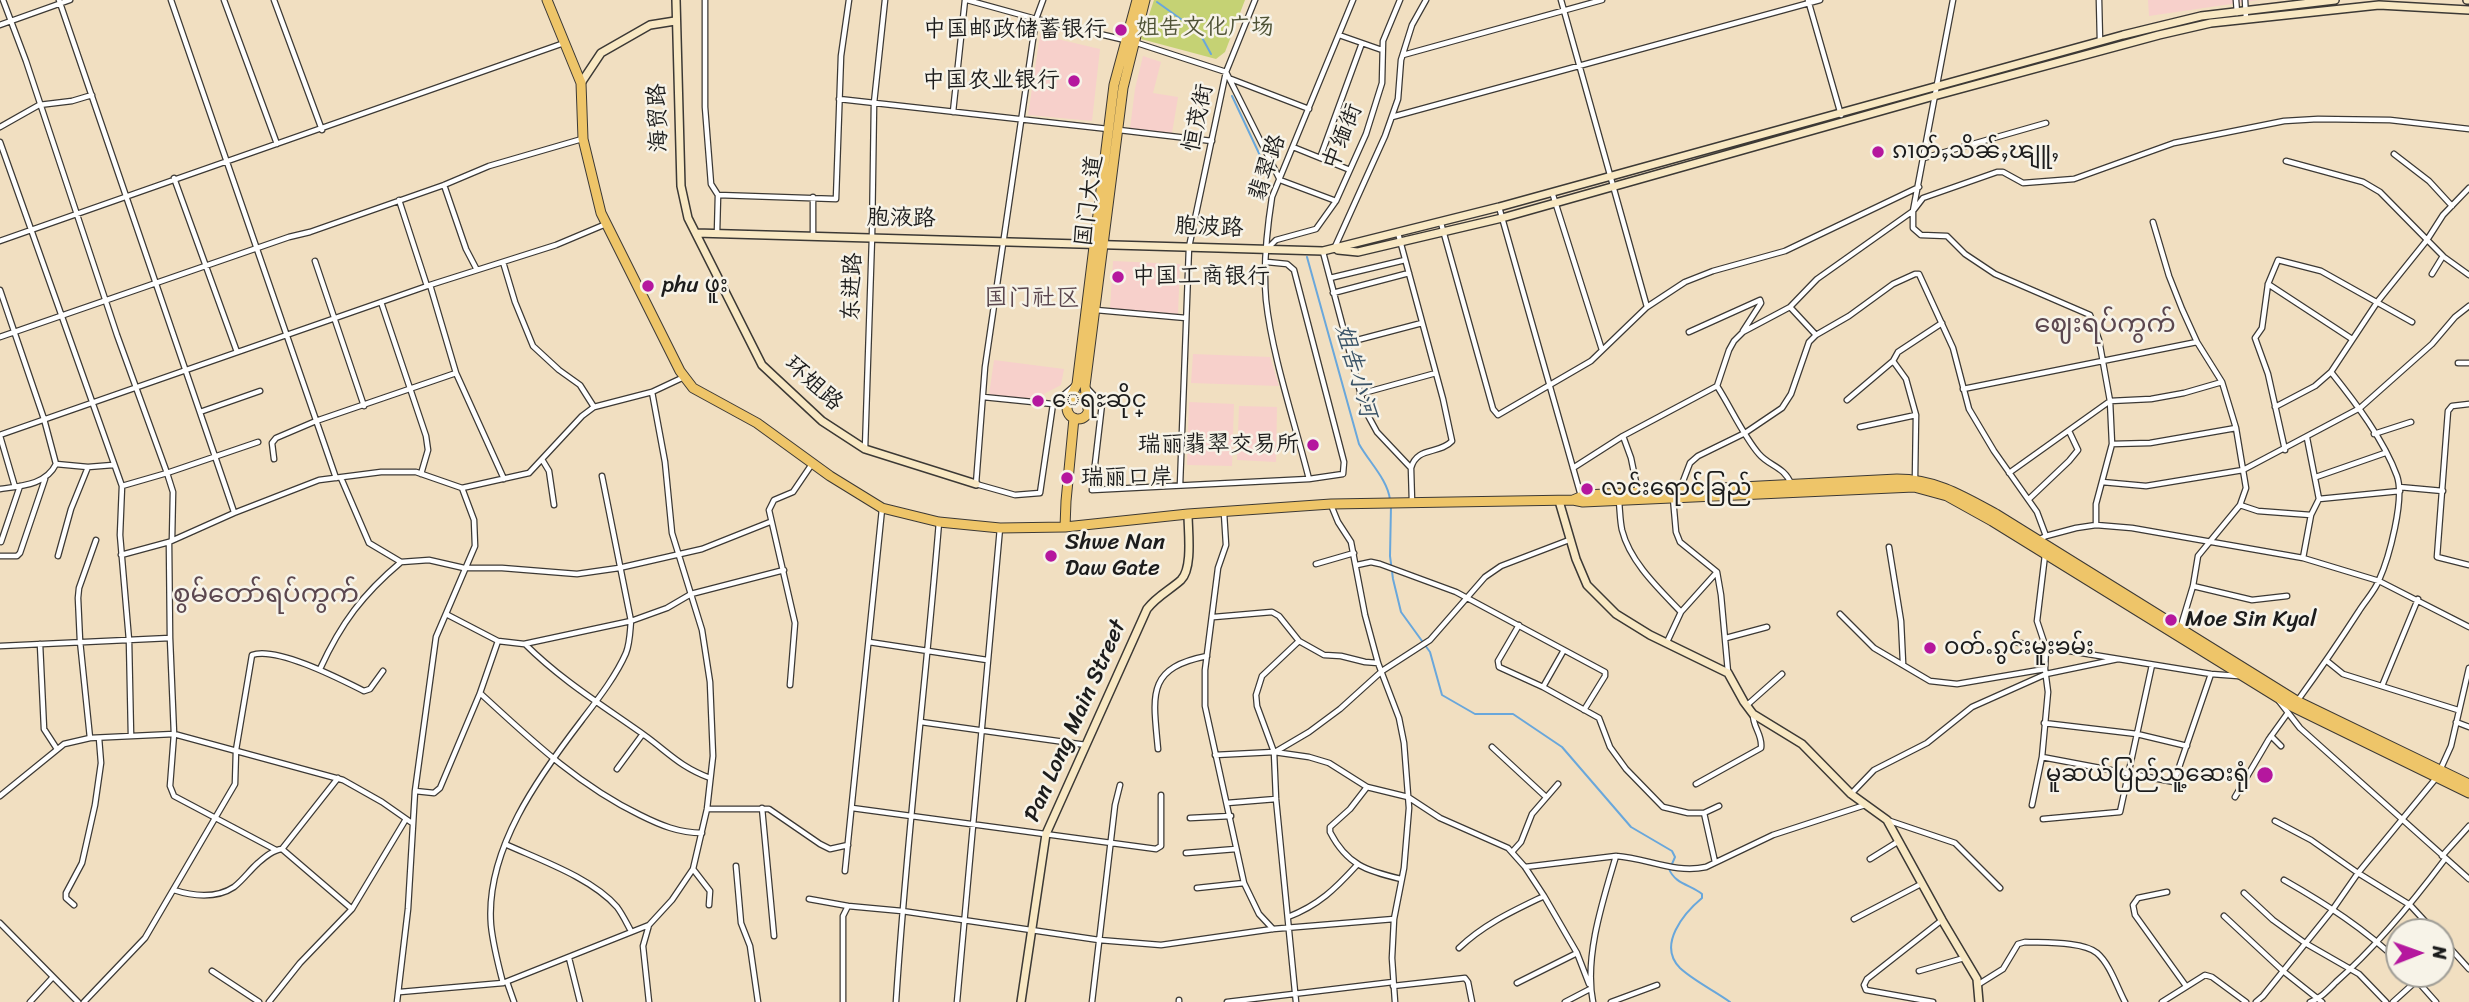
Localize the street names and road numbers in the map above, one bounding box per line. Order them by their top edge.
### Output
street label: 恒茂街 [1178,81,1220,155]
street label: 海贸路 [644,83,674,153]
street label: 中缅街 [1317,100,1369,174]
street label: 翡翠路 [1244,131,1292,205]
street label: 国门大道 [1071,154,1109,248]
street label: 胞液路 [866,205,936,233]
street label: 胞波路 [1174,213,1244,243]
street label: 东进路 [838,252,868,322]
street label: 环姐路 [778,351,848,417]
street label: Pan Long Main Street [1019,616,1133,826]

